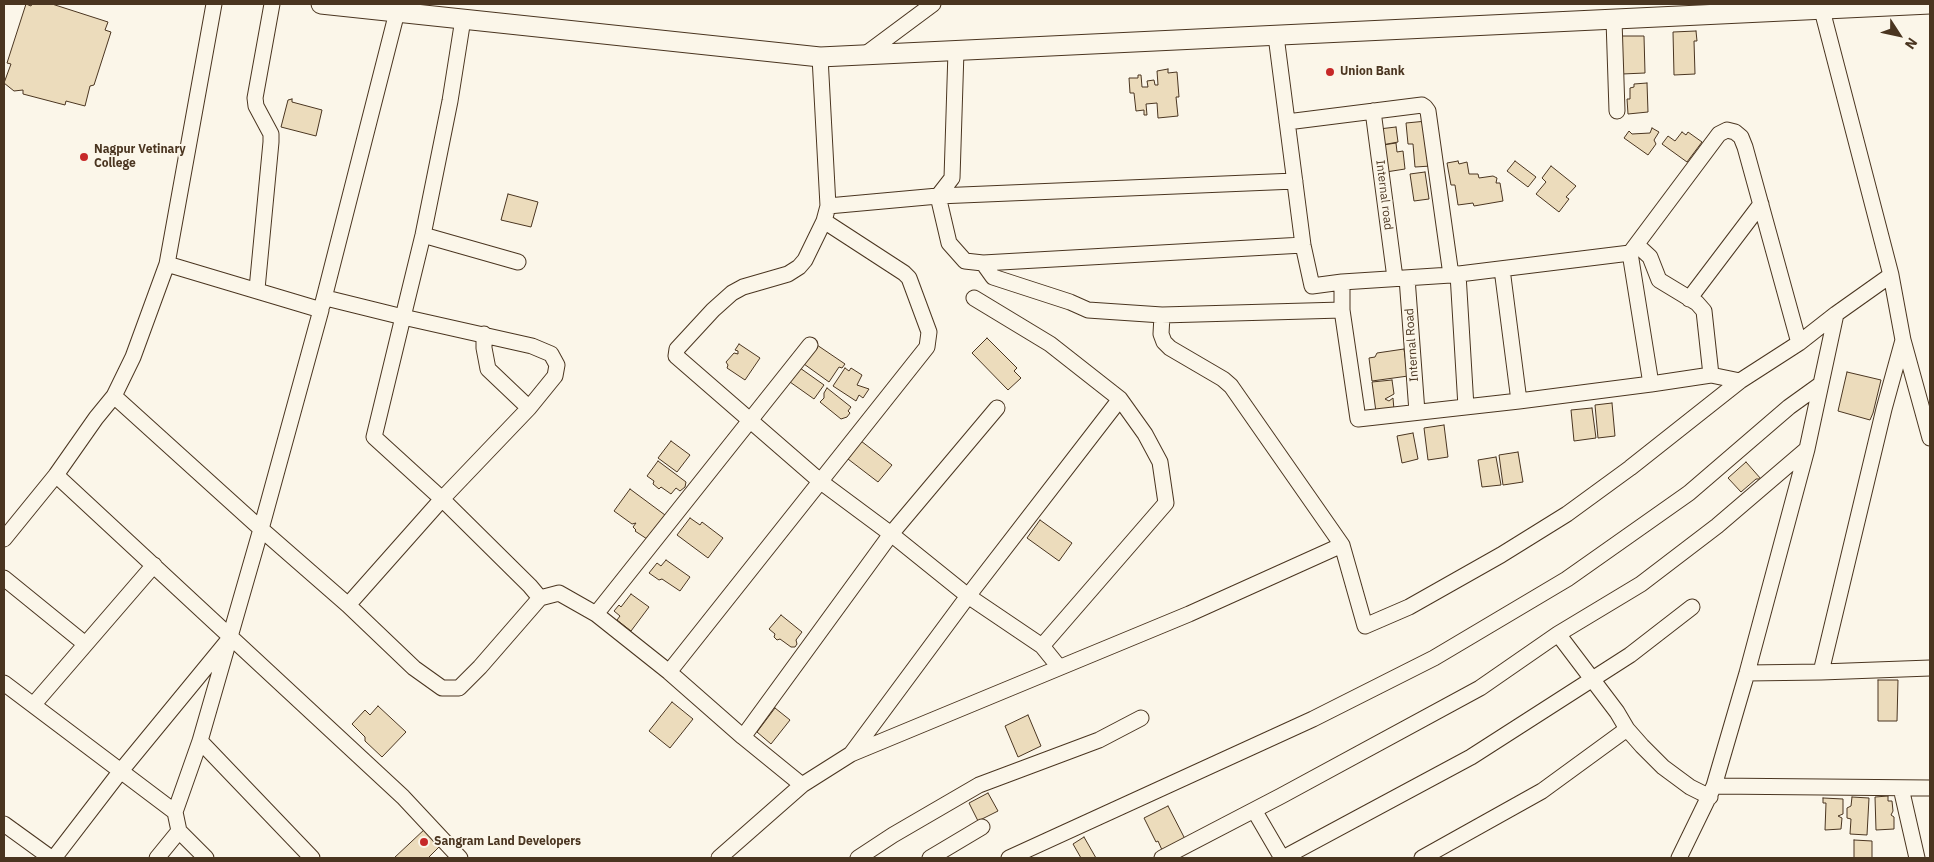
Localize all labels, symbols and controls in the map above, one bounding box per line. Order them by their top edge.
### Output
north arrow [1874,10,1924,60]
text: N [1901,34,1922,53]
place label: Union Bank [1340,65,1405,79]
marker: Union Bank [1324,66,1336,78]
place label: Nagpur Vetinary College [94,143,186,171]
marker: Nagpur Vetinary College [78,151,90,163]
street label: Internal road [1373,159,1395,231]
street label: Internal Road [1402,308,1422,382]
place label: Sangram Land Developers [434,835,581,849]
marker: Sangram Land Developers [418,836,430,848]

